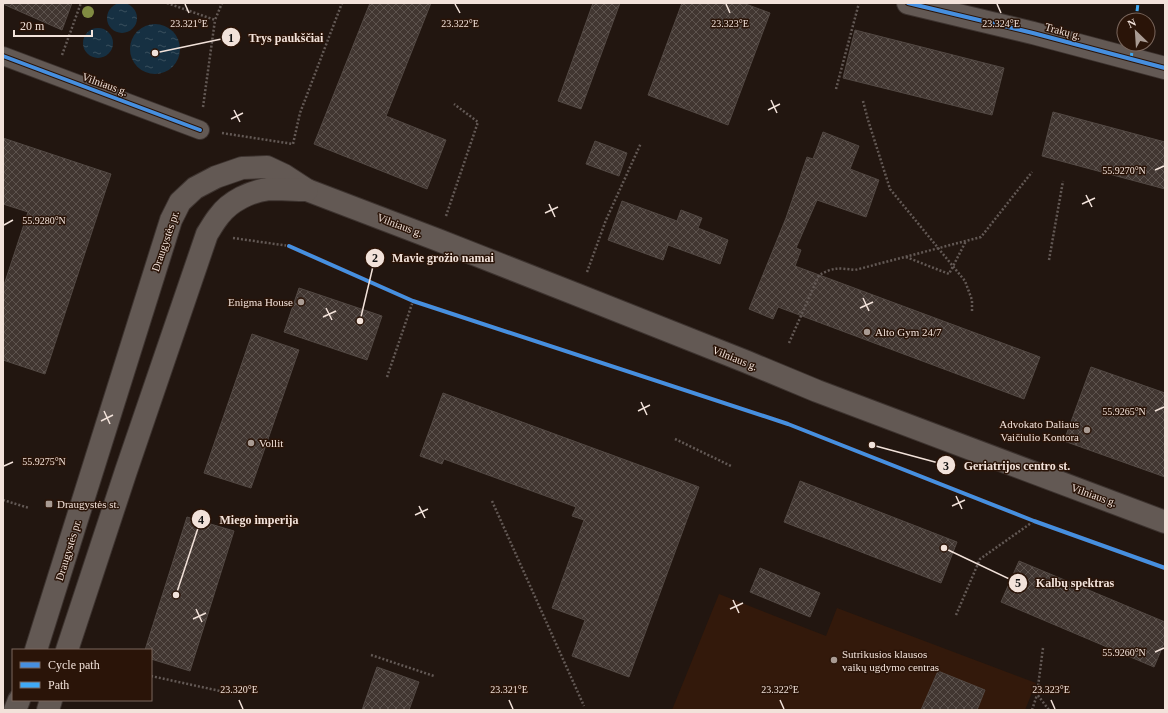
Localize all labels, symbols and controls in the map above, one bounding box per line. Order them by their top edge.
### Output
scale bar [14,12,92,38]
north arrow [1116,12,1156,52]
text: N [1126,16,1138,30]
text: 23.321°E [170,18,208,29]
text: 23.322°E [441,18,479,29]
text: 23.323°E [711,18,749,29]
text: 23.324°E [982,18,1020,29]
text: 20 m [20,19,45,33]
street label: Trakų g. [1044,20,1083,42]
callout: Trys paukščiai [221,25,331,49]
text: 1 [228,31,234,45]
text: Trys paukščiai [249,31,324,45]
street label: Vilniaus g. [81,70,130,98]
text: 55.9270°N [1102,165,1146,176]
street label: Draugystės pr. [149,209,181,273]
street label: Vilniaus g. [376,211,425,239]
text: 55.9280°N [22,215,66,226]
callout: Mavie grožio namai [365,246,502,270]
text: 2 [372,251,378,265]
text: Mavie grožio namai [392,251,495,265]
place label: Enigma House [228,296,293,308]
marker: Enigma House [296,297,306,307]
place label: Alto Gym 24/7 [875,326,942,338]
marker: Alto Gym 24/7 [862,327,872,337]
street label: Vilniaus g. [711,344,760,373]
text: 55.9265°N [1102,406,1146,417]
place label: Advokato Daliaus Vaičiulio Kontora [999,418,1079,443]
marker: Advokato Daliaus Vaičiulio Kontora [1082,425,1092,435]
place label: Vollit [259,437,283,449]
marker: Vollit [246,438,256,448]
callout: Geriatrijos centro st. [936,453,1078,477]
text: 55.9275°N [22,456,66,467]
text: 3 [943,459,949,473]
text: Geriatrijos centro st. [964,459,1070,473]
street label: Vilniaus g. [1070,481,1119,509]
place label: Draugystės st. [57,498,120,510]
marker: Draugystės st. [44,499,54,509]
callout: Miego imperija [191,507,306,531]
text: 4 [198,513,204,527]
text: Miego imperija [220,513,298,527]
street label: Draugystės pr. [53,518,83,582]
callout: Kalbų spektras [1008,571,1122,595]
text: 5 [1015,576,1021,590]
text: Kalbų spektras [1036,576,1115,590]
text: 55.9260°N [1102,647,1146,658]
place label: Sutrikusios klausos vaikų ugdymo centras [842,648,939,673]
legend [12,649,152,701]
marker: Sutrikusios klausos vaikų ugdymo centras [829,655,839,665]
text: Cycle path [48,658,100,672]
text: Path [48,678,69,692]
text: 23.320°E [220,684,258,695]
text: 23.321°E [490,684,528,695]
text: 23.322°E [761,684,799,695]
text: 23.323°E [1032,684,1070,695]

